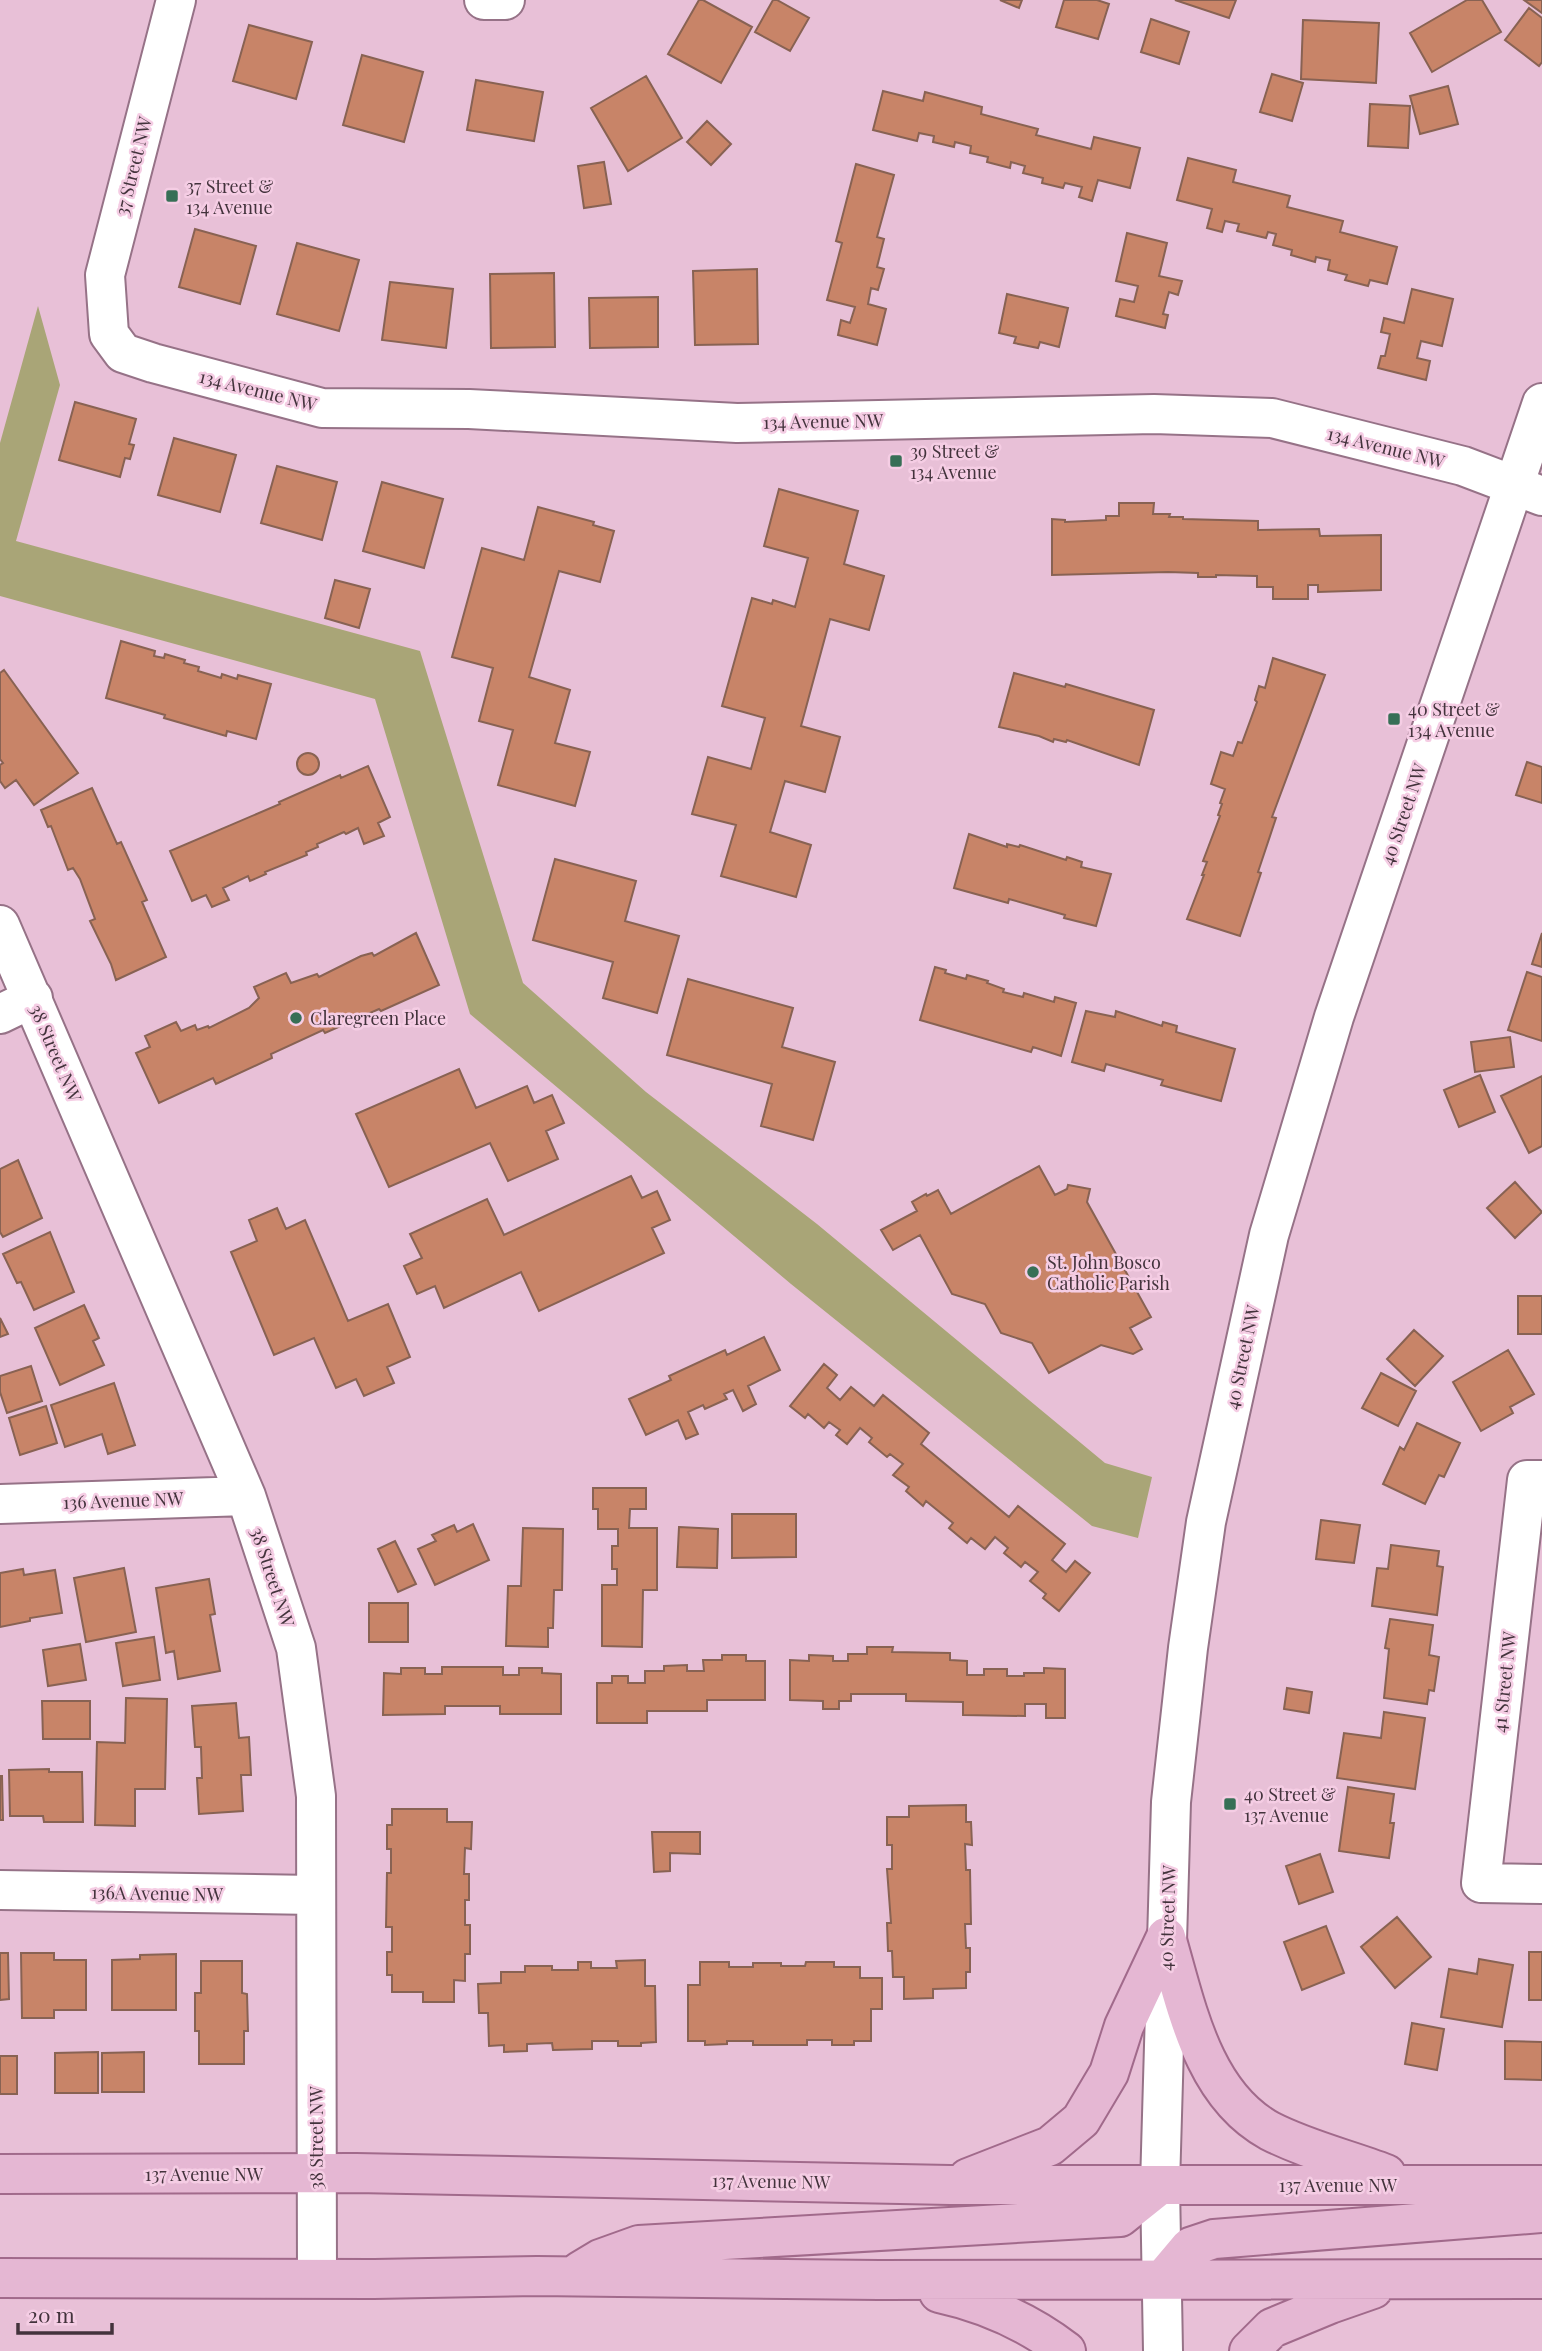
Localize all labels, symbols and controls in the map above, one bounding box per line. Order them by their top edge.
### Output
street label: 37 Street NW [109,113,157,218]
place label: 37 Street & 134 Avenue [186,174,273,219]
marker: 37 Street & 134 Avenue [164,188,180,204]
street label: 134 Avenue NW [197,364,320,416]
street label: 134 Avenue NW [763,408,884,434]
street label: 134 Avenue NW [1325,421,1448,473]
place label: 39 Street & 134 Avenue [910,439,999,484]
marker: 39 Street & 134 Avenue [888,453,904,469]
place label: 40 Street & 134 Avenue [1408,697,1500,742]
marker: 40 Street & 134 Avenue [1386,711,1402,727]
street label: 40 Street NW [1374,759,1432,868]
street label: 38 Street NW [25,1001,88,1106]
place label: Claregreen Place [310,1006,446,1030]
marker: Claregreen Place [288,1010,304,1026]
place label: St. John Bosco Catholic Parish [1047,1250,1170,1295]
marker: St. John Bosco Catholic Parish [1025,1264,1041,1280]
street label: 40 Street NW [1219,1302,1265,1411]
street label: 136 Avenue NW [62,1486,184,1514]
street label: 38 Street NW [246,1524,301,1631]
street label: 41 Street NW [1487,1630,1521,1734]
place label: 40 Street & 137 Avenue [1244,1782,1336,1827]
marker: 40 Street & 137 Avenue [1222,1796,1238,1812]
street label: 40 Street NW [1153,1864,1181,1971]
street label: 136A Avenue NW [91,1880,224,1906]
street label: 38 Street NW [304,2086,328,2190]
street label: 137 Avenue NW [145,2162,264,2186]
street label: 137 Avenue NW [712,2168,831,2194]
street label: 137 Avenue NW [1279,2173,1398,2197]
scale bar [18,2292,112,2336]
text: 20 m [28,2300,75,2328]

